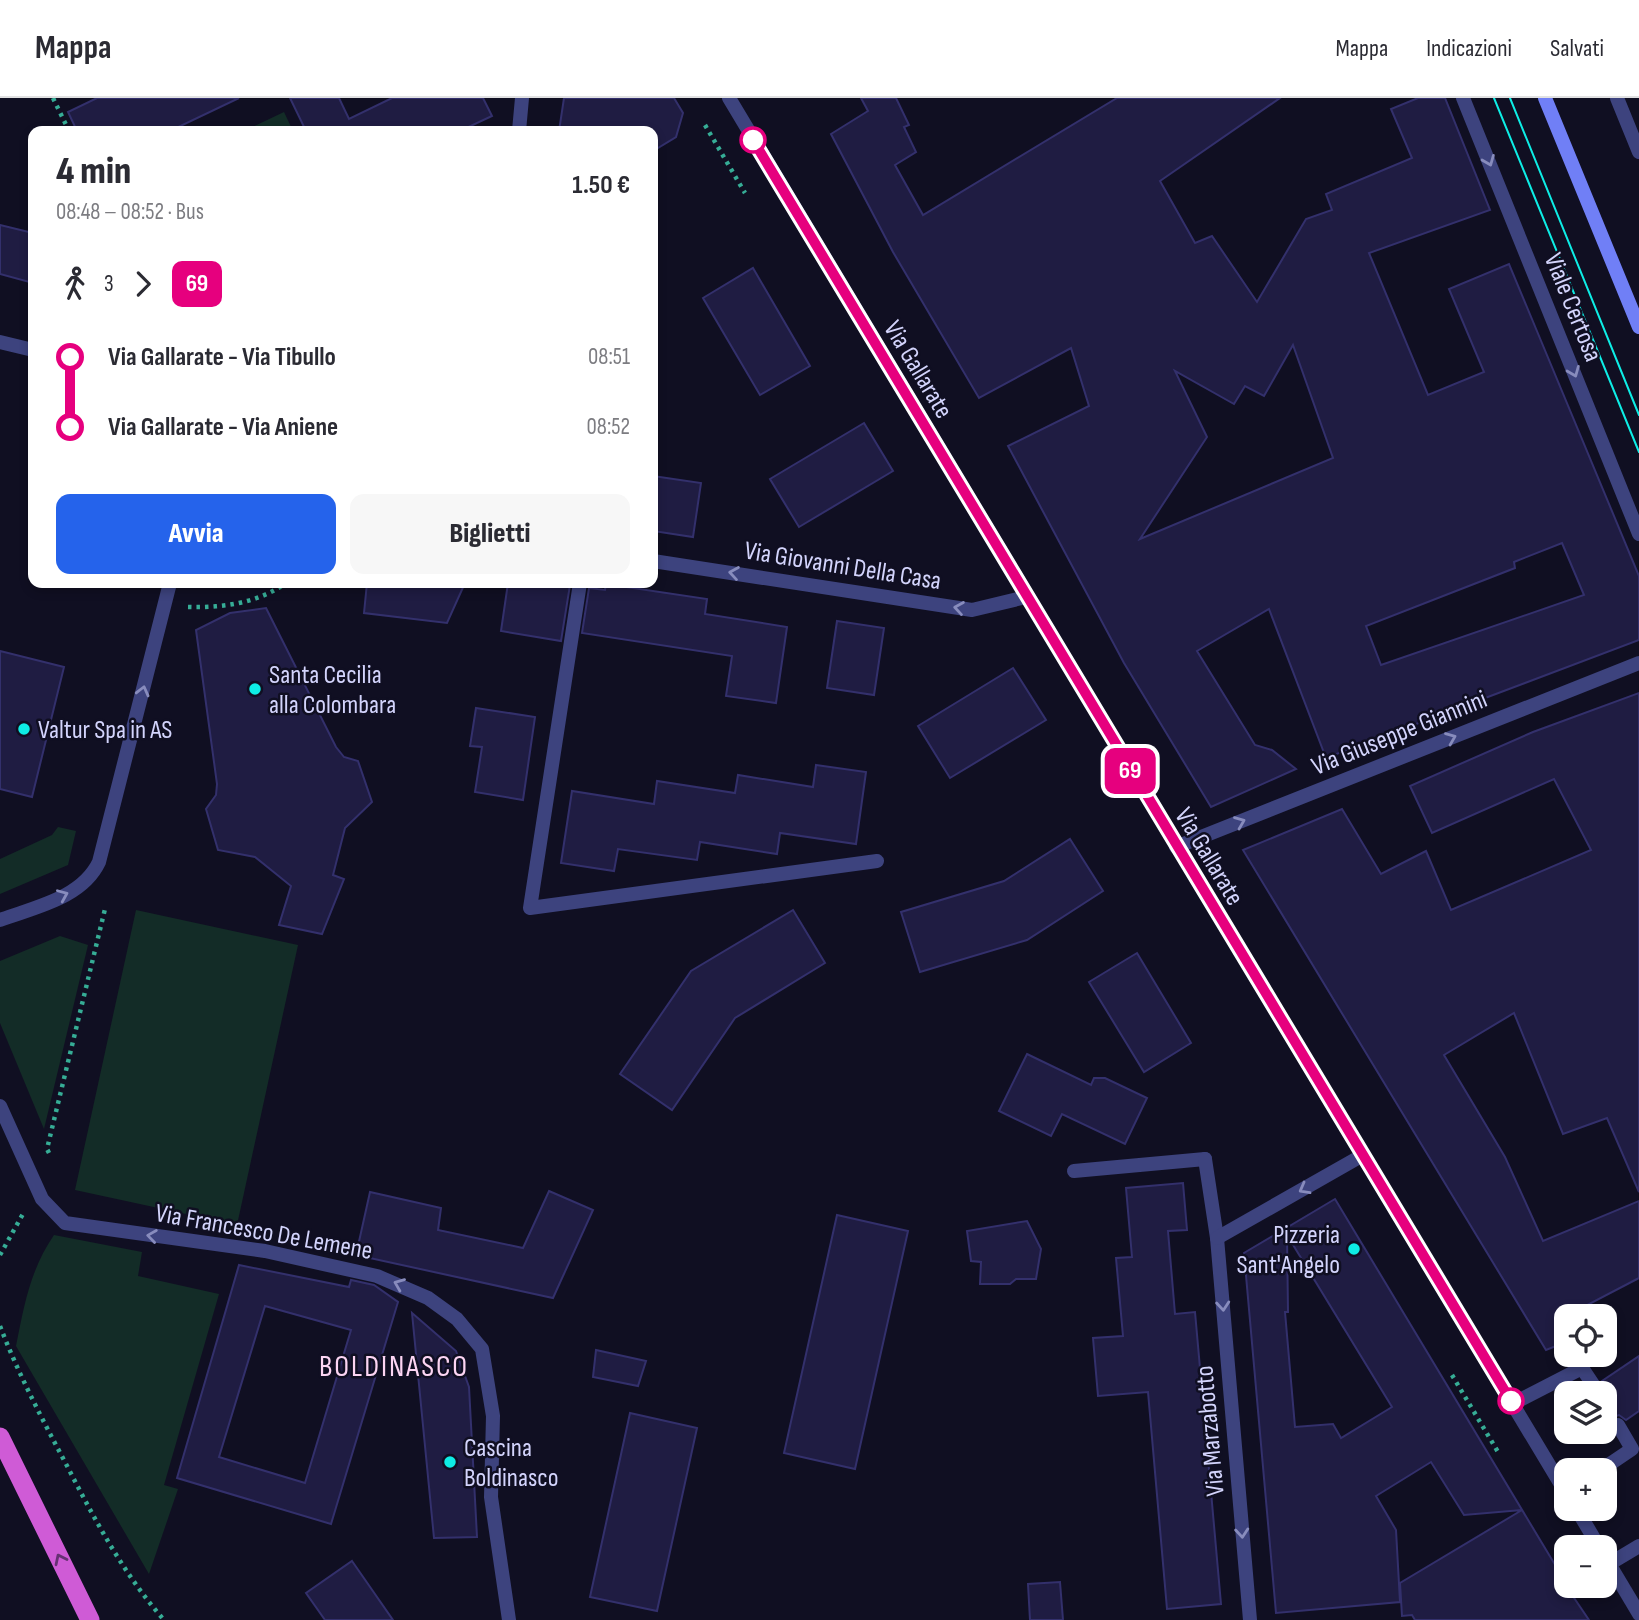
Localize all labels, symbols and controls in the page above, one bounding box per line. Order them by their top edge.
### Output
text: Mappa [35,28,111,68]
text: Mappa [1336,34,1388,63]
text: Indicazioni [1426,34,1512,63]
text: Salvati [1550,34,1604,63]
unlabelled marker [740,127,766,153]
text: 4 min [56,149,131,194]
one-way arrow [1480,155,1494,167]
text: 1.50 € [572,170,630,201]
text: 08:48 – 08:52 · Bus [56,198,204,226]
street label: Viale Certosa [1537,249,1608,366]
icon: walk [56,265,94,303]
icon: forward [124,265,162,303]
text: 69 [186,269,208,298]
text: 3 [104,270,114,298]
street label: Via Gallarate [876,315,959,424]
text: Via Gallarate - Via Tibullo [108,342,336,373]
text: 08:51 [588,343,630,371]
one-way arrow [1565,366,1579,378]
text: Via Gallarate - Via Aniene [108,412,338,443]
text: 08:52 [587,413,630,441]
button: Avvia [56,494,336,574]
button: Biglietti [350,494,630,574]
street label: Via Giovanni Della Casa [742,536,943,597]
one-way arrow [728,566,740,581]
one-way arrow [953,601,965,616]
place label: Santa Cecilia alla Colombara [269,660,396,721]
marker: Santa Cecilia alla Colombara [247,681,263,697]
street label: Via Giuseppe Giannini [1307,684,1492,783]
one-way arrow [135,685,149,697]
place label: Valtur Spa in AS [38,715,173,746]
marker: Valtur Spa in AS [16,721,32,737]
one-way arrow [1444,732,1456,746]
line badge: 69 [1098,748,1162,794]
text: 69 [1119,756,1141,785]
street label: Via Gallarate [1167,802,1250,911]
one-way arrow [1233,816,1245,830]
one-way arrow [56,889,69,903]
one-way arrow [1299,1181,1311,1194]
street label: Via Francesco De Lemene [153,1198,375,1267]
place label: Pizzeria Sant'Angelo [1236,1220,1340,1281]
one-way arrow [146,1228,158,1243]
marker: Pizzeria Sant'Angelo [1346,1241,1362,1257]
one-way arrow [394,1279,406,1293]
one-way arrow [1215,1301,1230,1312]
map controls [1554,1304,1617,1598]
button: locate [1554,1304,1617,1367]
district label: BOLDINASCO [319,1349,469,1385]
street label: Via Marzabotto [1189,1364,1232,1497]
button: layers [1554,1381,1617,1444]
unlabelled marker [1498,1388,1524,1414]
place label: Cascina Boldinasco [464,1433,558,1494]
marker: Cascina Boldinasco [442,1454,458,1470]
button: + [1554,1458,1617,1521]
one-way arrow [1234,1528,1249,1539]
button: − [1554,1535,1617,1598]
one-way arrow [55,1554,69,1566]

